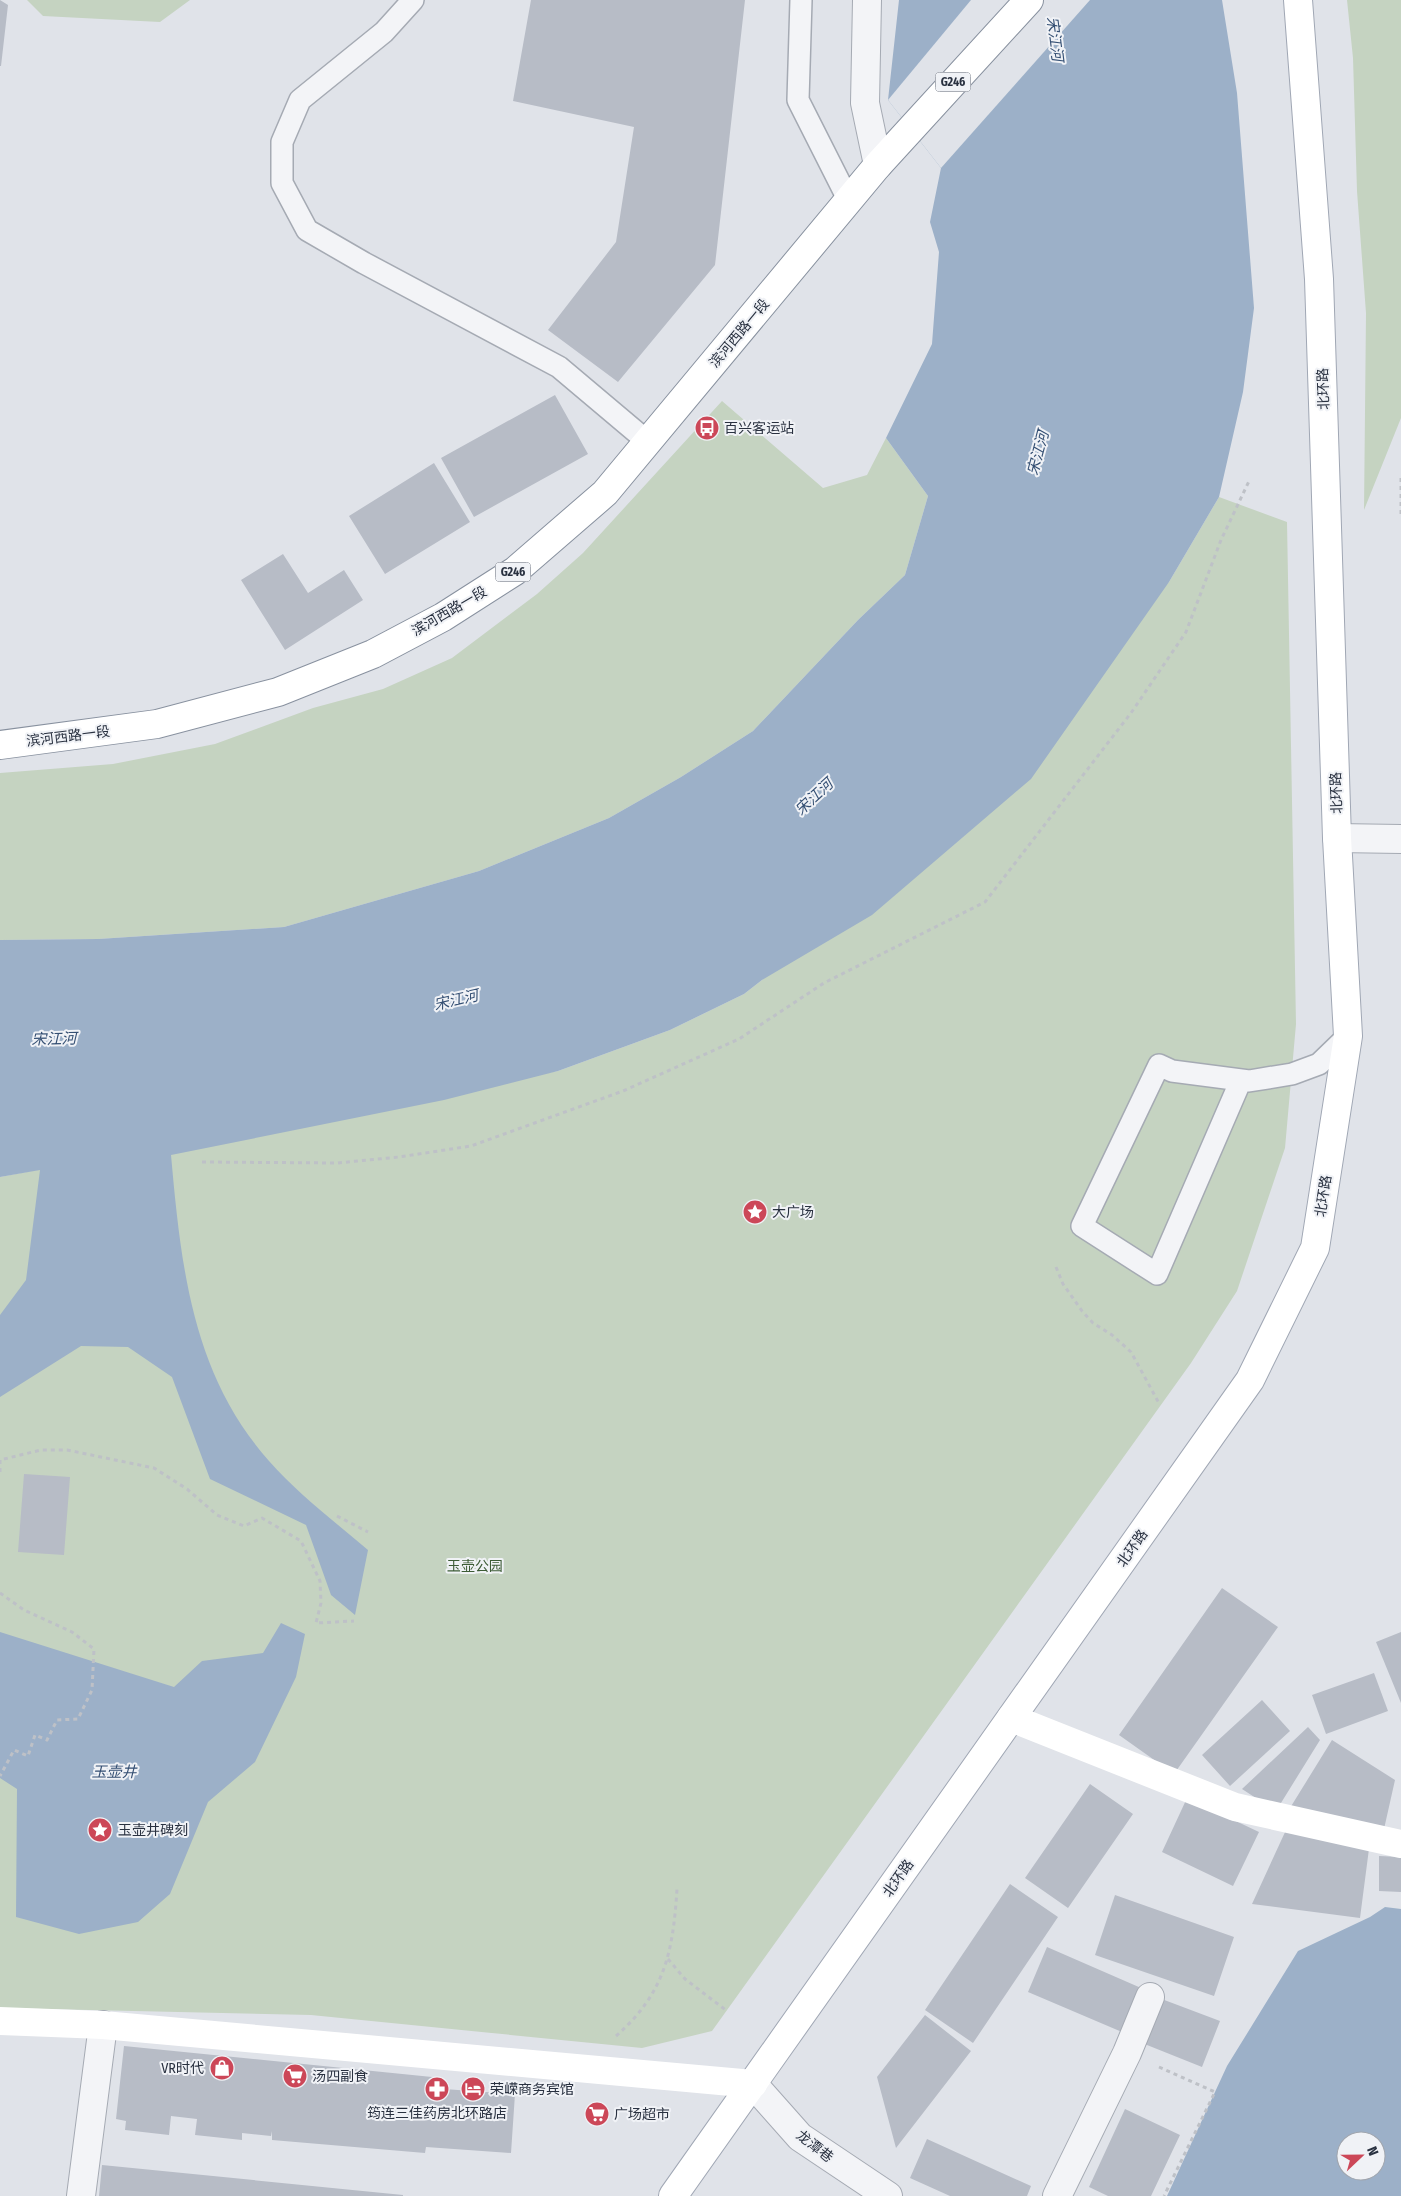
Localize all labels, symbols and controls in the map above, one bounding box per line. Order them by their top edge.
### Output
water label: 宋江河 [1043,16,1067,65]
road number: G246 [936,72,970,91]
street label: 滨河西路一段 [706,296,773,371]
street label: 北环路 [1314,368,1333,410]
bus stop icon: 百兴客运站 [694,415,720,441]
place label: 百兴客运站 [724,420,794,437]
water label: 宋江河 [1023,426,1053,477]
road number: G246 [496,562,530,582]
street label: 滨河西路一段 [409,583,490,640]
street label: 滨河西路一段 [25,723,111,750]
street label: 北环路 [1327,772,1346,814]
water label: 宋江河 [791,773,839,819]
water label: 宋江河 [432,985,483,1014]
water label: 宋江河 [31,1030,80,1048]
street label: 北环路 [1312,1174,1335,1218]
place icon: 大广场 [742,1199,768,1225]
place label: 大广场 [772,1204,814,1221]
street label: 北环路 [1113,1526,1151,1570]
park label: 玉壶公园 [447,1558,503,1575]
water label: 玉壶井 [91,1763,138,1781]
place icon: 玉壶井碑刻 [87,1817,113,1843]
place label: 玉壶井碑刻 [118,1822,188,1839]
street label: 北环路 [879,1856,917,1900]
shop icon: VR时代 [209,2055,235,2081]
place label: VR时代 [161,2060,204,2077]
supermarket icon: 汤四副食 [282,2063,308,2089]
place label: 汤四副食 [312,2068,368,2085]
pharmacy icon: 筠连三佳药房北环路店 [424,2076,450,2102]
hotel icon: 荣嵘商务宾馆 [460,2076,486,2102]
place label: 荣嵘商务宾馆 [490,2081,574,2098]
supermarket icon: 广场超市 [584,2101,610,2127]
place label: 筠连三佳药房北环路店 [367,2105,507,2122]
place label: 广场超市 [614,2106,670,2123]
street label: 龙潭巷 [793,2127,836,2166]
north arrow [1336,2131,1386,2181]
text: N [1363,2144,1382,2158]

